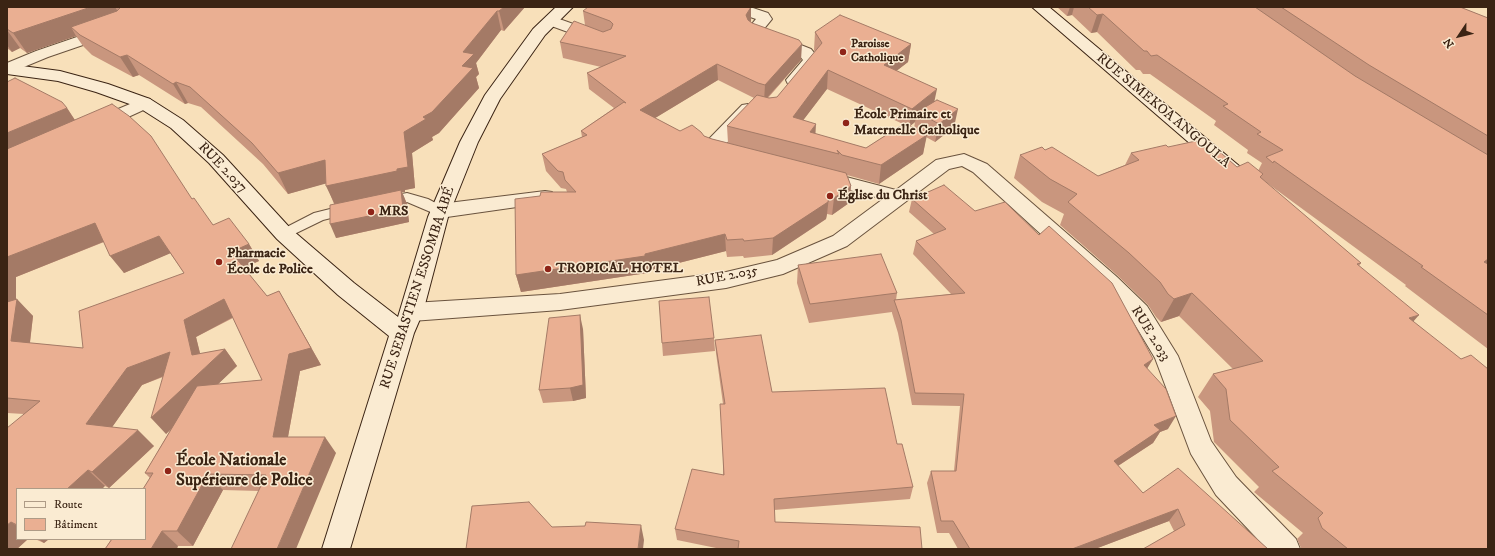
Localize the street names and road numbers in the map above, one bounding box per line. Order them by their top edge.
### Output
street label: RUE SIMEKOA ANGOULA [1093,50,1233,172]
street label: RUE 2.037 [194,139,250,197]
street label: RUE SEBASTIEN ESSOMBA ABÉ [377,185,459,391]
street label: RUE 2.035 [695,263,759,291]
street label: RUE 2.033 [1127,304,1173,364]

